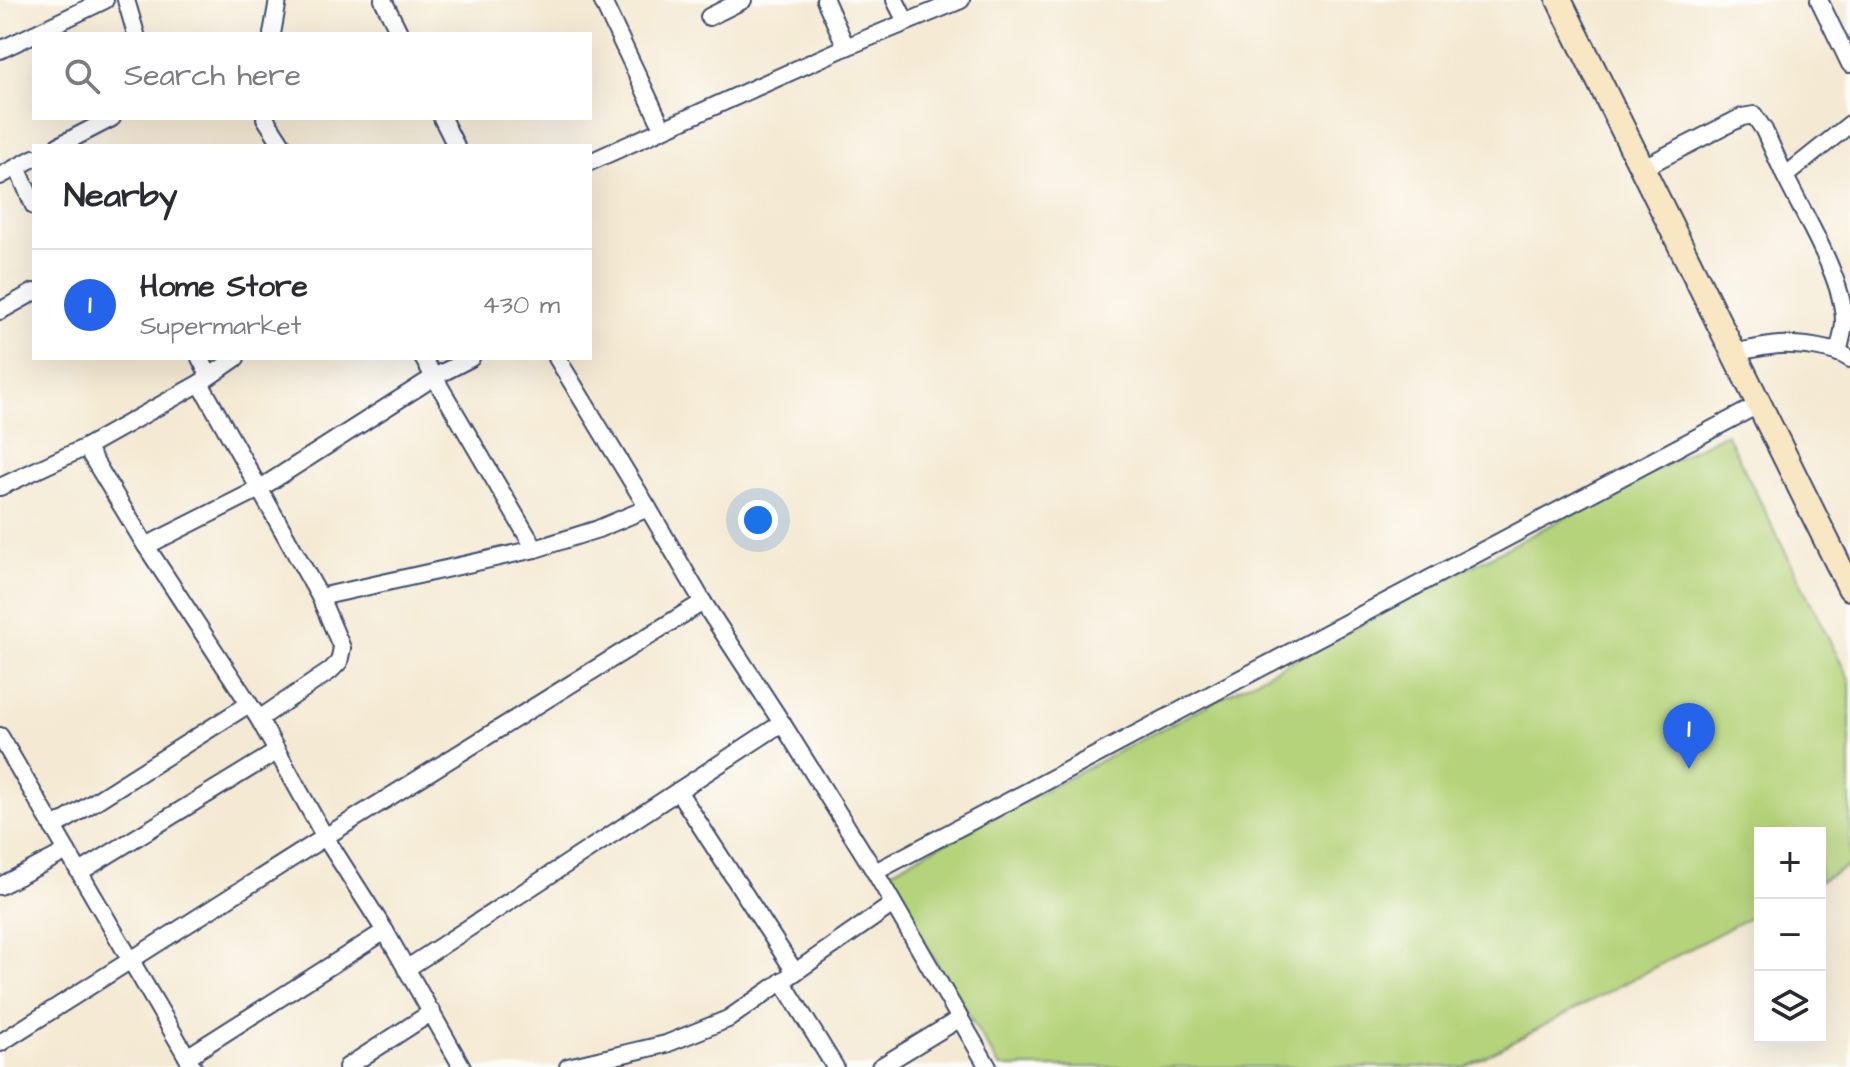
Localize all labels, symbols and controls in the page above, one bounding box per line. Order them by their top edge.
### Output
search box [32,32,592,120]
icon: search [60,54,104,98]
text: Search here [124,55,301,97]
text: Nearby [64,172,178,220]
text: Home Store [140,266,308,308]
text: 1 [88,287,92,323]
text: 430 m [482,287,560,323]
text: Supermarket [140,308,301,344]
your location [738,500,778,540]
pin: 1 [1663,703,1715,769]
map controls [1754,827,1826,1043]
button: + [1754,827,1826,899]
button: − [1754,899,1826,971]
button: layers [1754,971,1826,1043]

